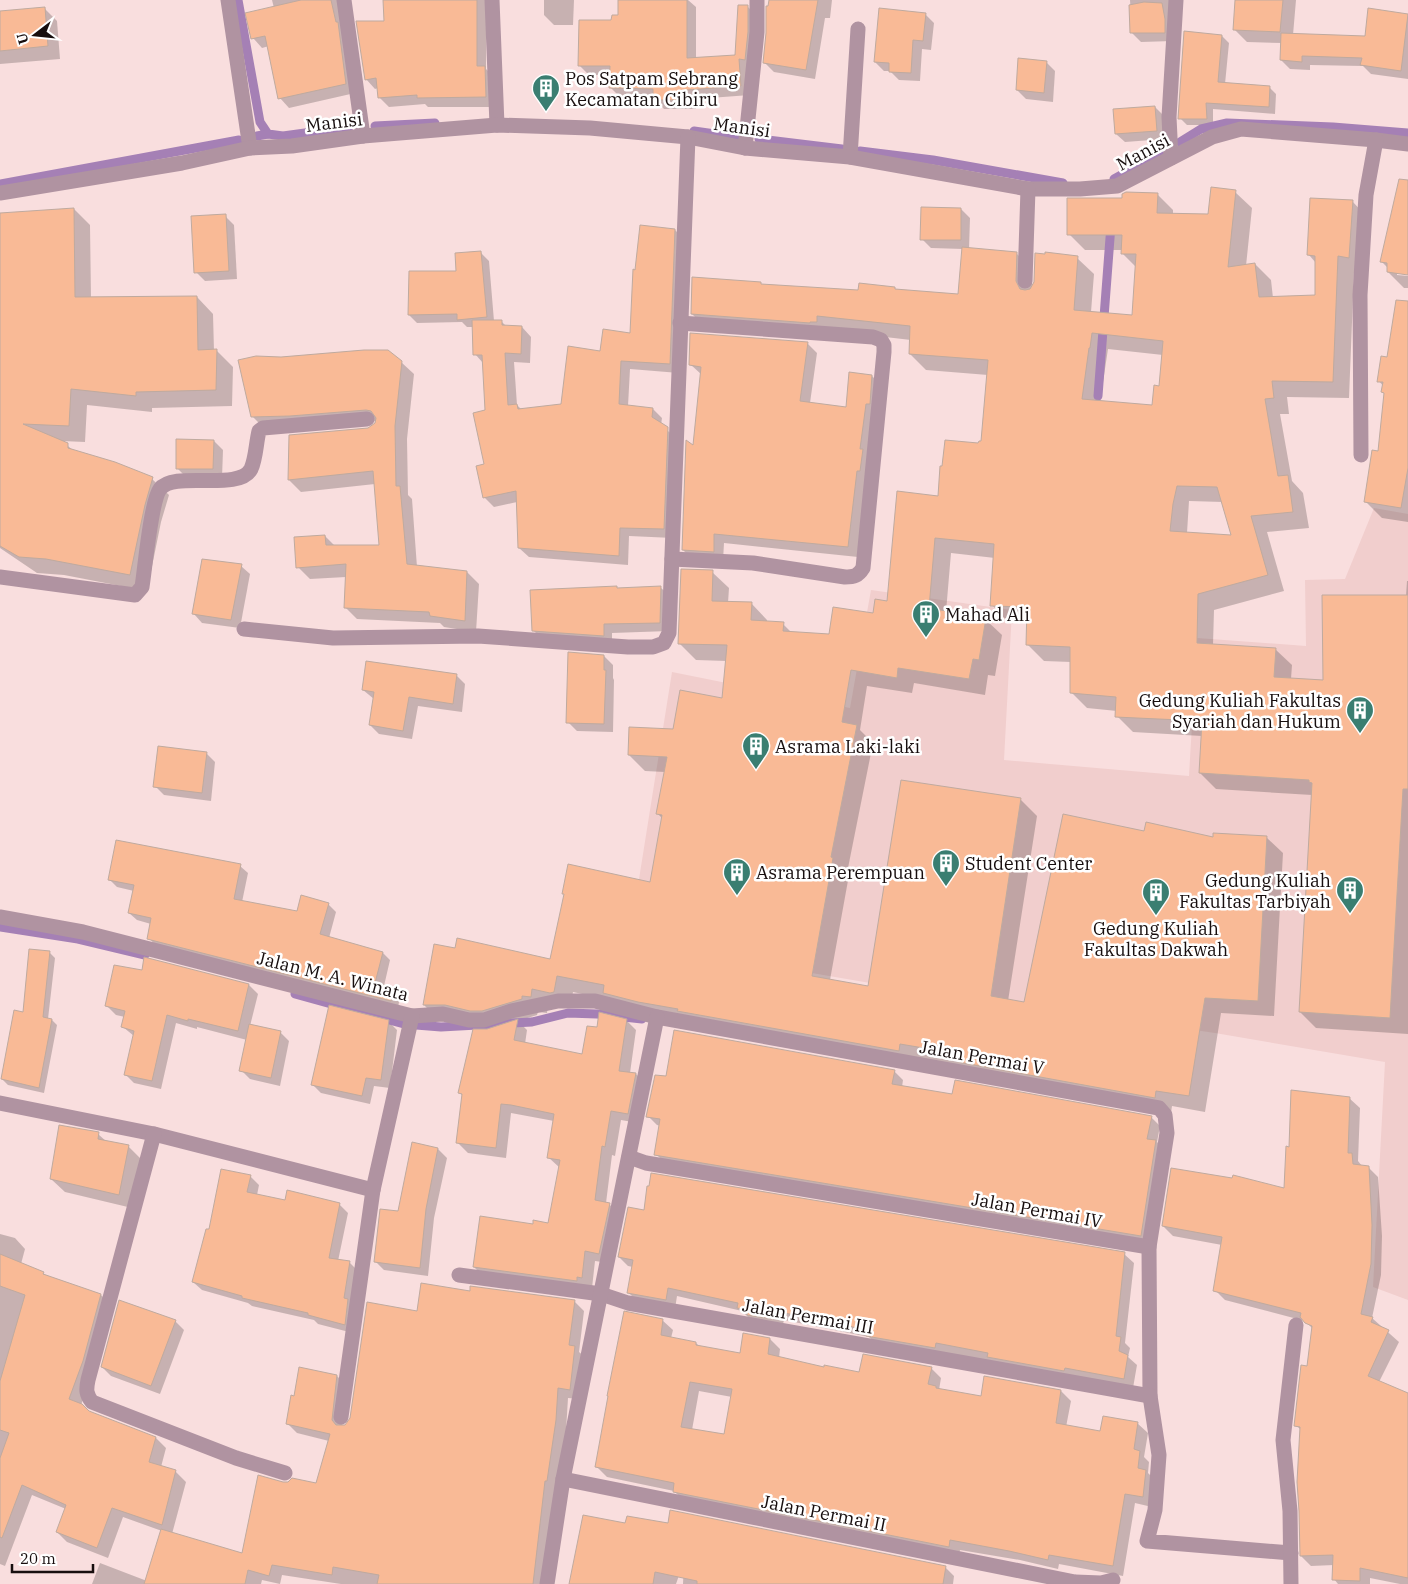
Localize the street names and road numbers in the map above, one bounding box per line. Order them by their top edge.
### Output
street label: Manisi [304,107,364,137]
street label: Manisi [712,112,772,142]
street label: Manisi [1112,128,1174,176]
street label: Jalan M. A. Winata [255,946,411,1006]
street label: Jalan Permai V [918,1035,1046,1079]
street label: Jalan Permai IV [970,1187,1104,1233]
street label: Jalan Permai III [741,1293,875,1339]
street label: Jalan Permai II [760,1490,888,1536]

